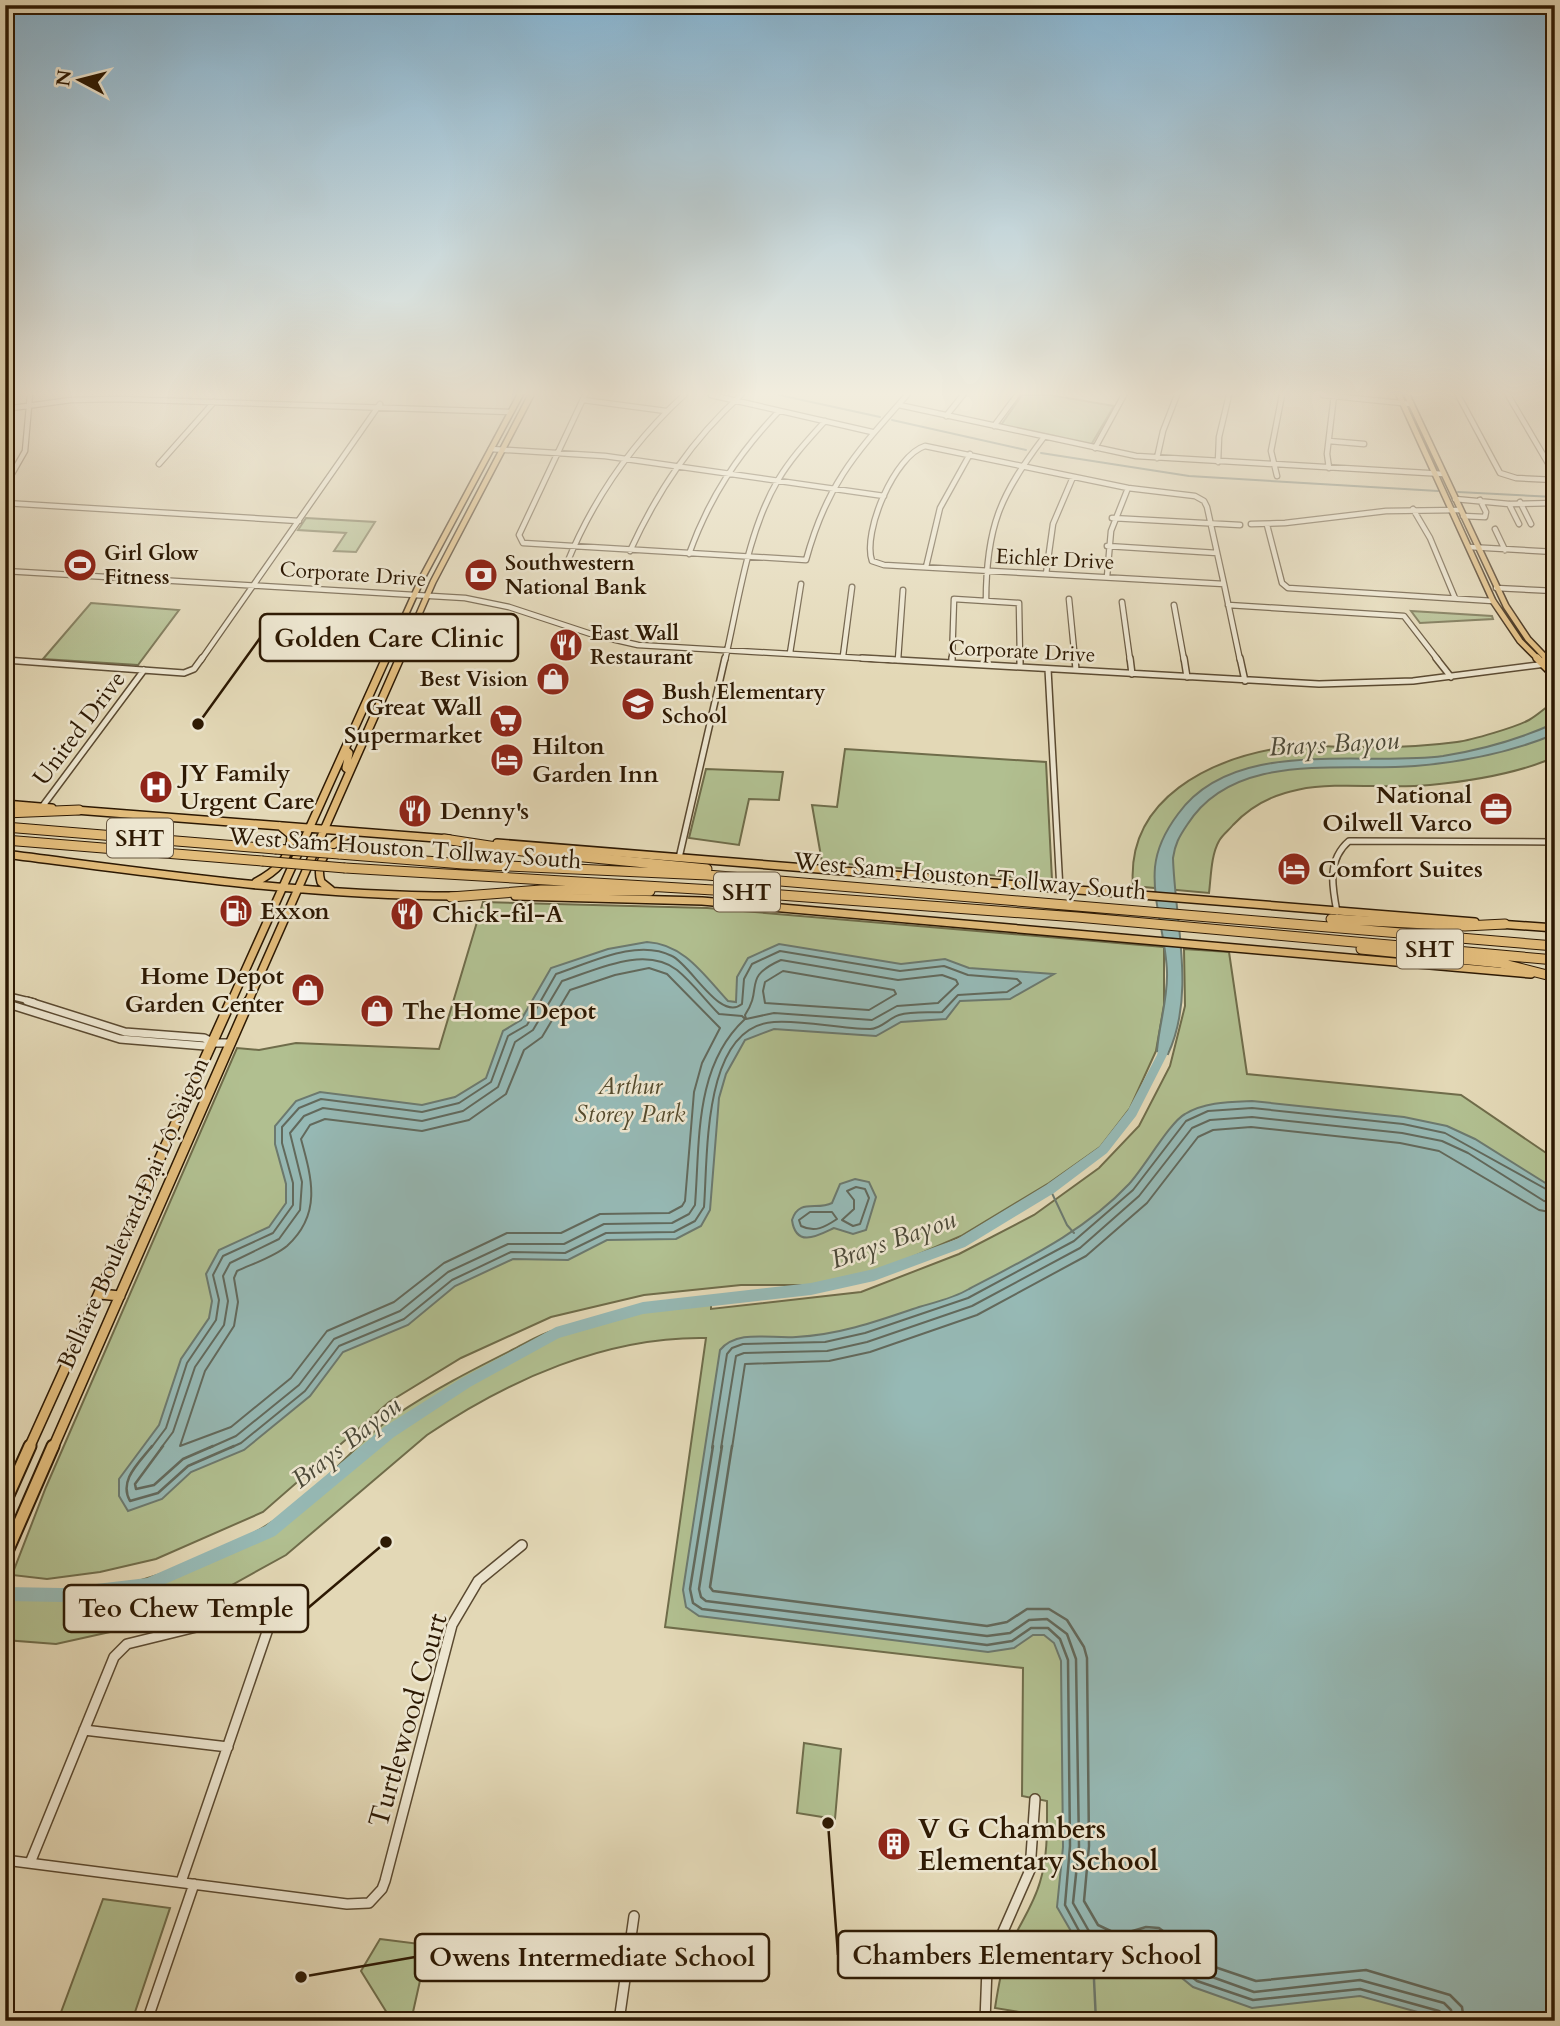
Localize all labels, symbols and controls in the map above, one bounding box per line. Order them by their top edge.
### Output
north arrow [46,46,116,116]
text: N [50,68,78,88]
place label: Girl Glow Fitness [104,539,199,592]
street label: Eichler Drive [995,542,1115,577]
sports icon: Girl Glow Fitness [61,546,99,584]
place label: Southwestern National Bank [505,549,647,602]
street label: Corporate Drive [279,555,427,594]
bank icon: Southwestern National Bank [462,556,500,594]
callout: Golden Care Clinic [260,614,518,661]
place label: East Wall Restaurant [590,619,693,672]
text: Golden Care Clinic [274,621,504,656]
restaurant icon: East Wall Restaurant [547,626,585,664]
street label: Corporate Drive [948,633,1096,670]
shop icon: Best Vision [534,660,572,698]
street label: United Drive [25,664,133,792]
place label: Best Vision [420,665,529,694]
place label: Bush Elementary School [662,678,826,731]
school or university icon: Bush Elementary School [619,685,657,723]
place label: Great Wall Supermarket [344,691,483,752]
supermarket icon: Great Wall Supermarket [487,702,525,740]
water label: Brays Bayou [1268,723,1400,764]
place label: Hilton Garden Inn [532,730,659,791]
hotel icon: Hilton Garden Inn [488,741,526,779]
place label: JY Family Urgent Care [177,757,315,818]
hospital icon: JY Family Urgent Care [137,768,175,806]
place label: National Oilwell Varco [1322,779,1472,840]
office icon: National Oilwell Varco [1477,790,1515,828]
restaurant icon: Denny's [396,792,434,830]
place label: Denny's [440,795,529,828]
road number: SHT [107,818,173,858]
street label: West Sam Houston Tollway South [226,820,583,877]
street label: West Sam Houston Tollway South [791,845,1148,908]
hotel icon: Comfort Suites [1275,850,1313,888]
place label: Comfort Suites [1318,853,1483,886]
road number: SHT [714,872,780,912]
fuel station icon: Exxon [217,892,255,930]
place label: Exxon [260,895,330,928]
restaurant icon: Chick-fil-A [388,895,426,933]
place label: Chick-fil-A [432,898,563,931]
road number: SHT [1397,930,1463,968]
place label: Home Depot Garden Center [125,960,285,1021]
shop icon: Home Depot Garden Center [289,971,327,1009]
shop icon: The Home Depot [358,992,396,1030]
place label: The Home Depot [402,995,597,1028]
street label: Bellaire Boulevard;Đại Lộ Sàigòn [50,1052,217,1374]
park label: Arthur Storey Park [575,1070,686,1131]
water label: Brays Bayou [826,1202,961,1277]
water label: Brays Bayou [284,1388,409,1496]
callout: Teo Chew Temple [64,1585,308,1632]
text: Teo Chew Temple [78,1591,294,1626]
street label: Turtlewood Court [359,1609,457,1832]
place label: V G Chambers Elementary School [918,1810,1158,1880]
building icon: V G Chambers Elementary School [875,1825,913,1863]
callout: Chambers Elementary School [838,1931,1216,1978]
callout: Owens Intermediate School [415,1934,769,1981]
text: Chambers Elementary School [852,1938,1202,1973]
text: Owens Intermediate School [429,1940,755,1975]

